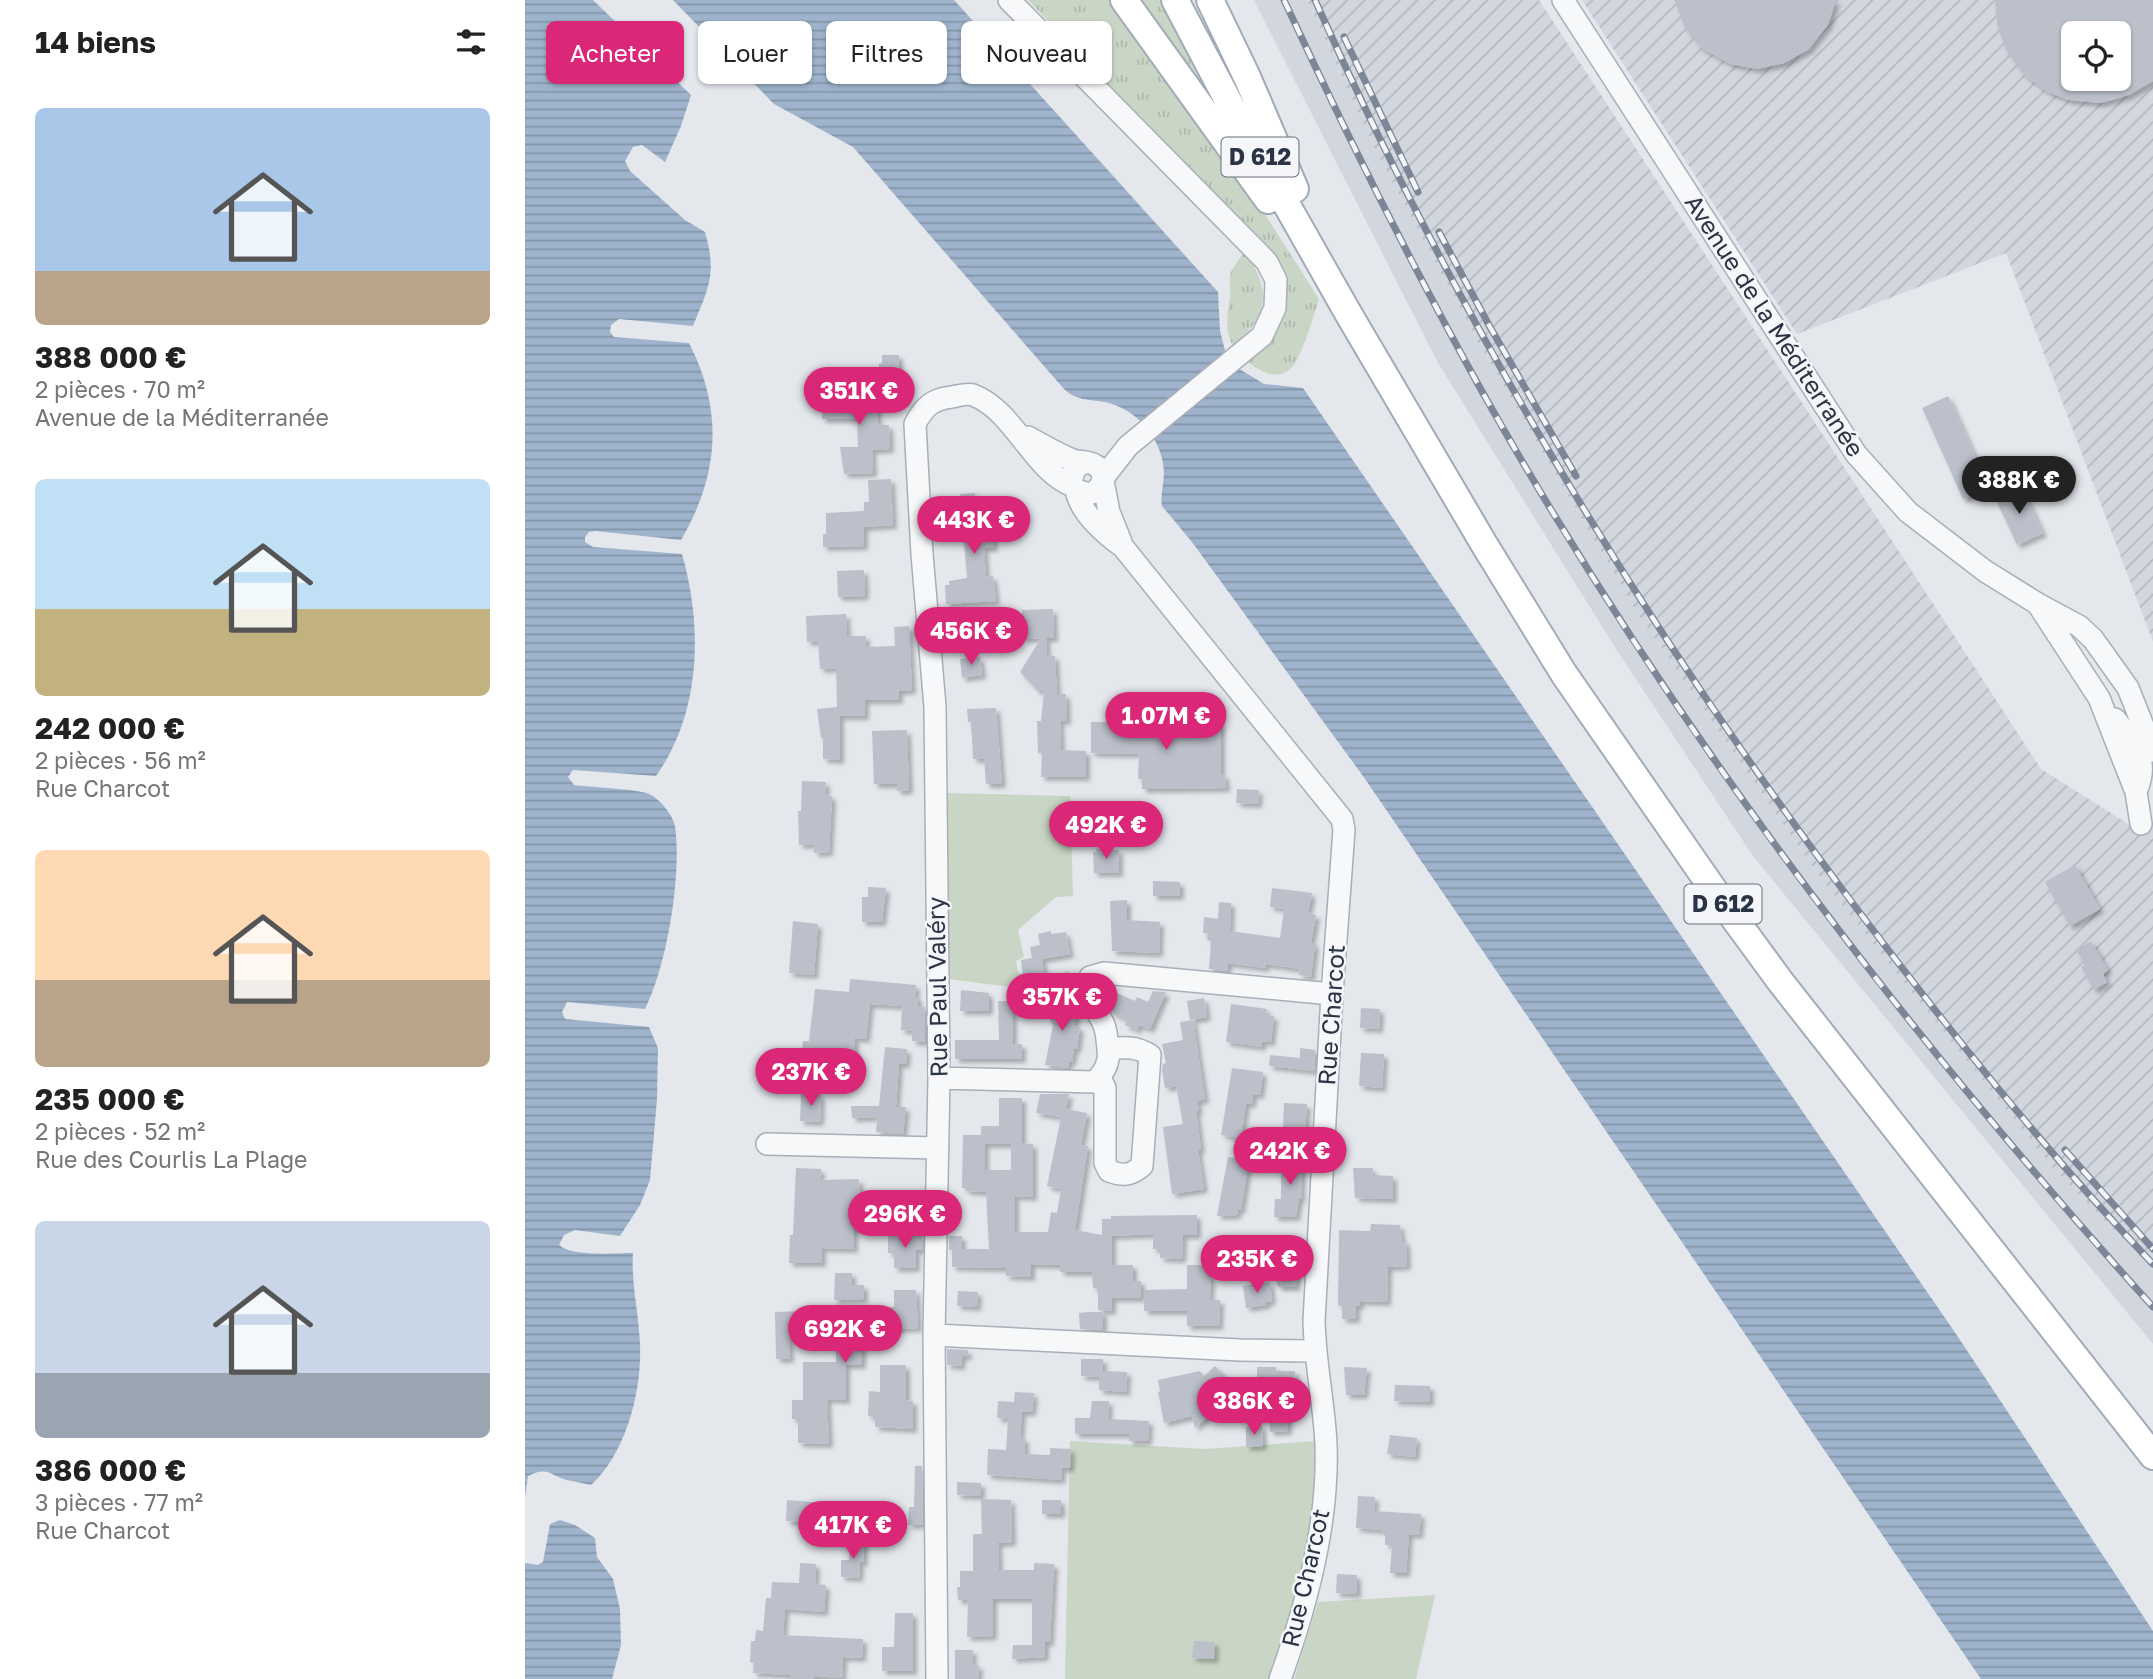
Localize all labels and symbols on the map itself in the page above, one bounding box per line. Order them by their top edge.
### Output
road number: D 612 [1221,138,1299,176]
street label: Avenue de la Méditerranée [1680,189,1871,462]
pin: 351K € [802,368,916,427]
pin: 388K € [1962,456,2076,516]
pin: 443K € [917,496,1031,556]
pin: 456K € [914,608,1028,667]
pin: 1.07M € [1101,692,1231,752]
pin: 492K € [1049,802,1163,861]
road number: D 612 [1685,884,1761,923]
street label: Rue Paul Valéry [920,896,953,1078]
street label: Rue Charcot [1311,943,1350,1086]
pin: 357K € [1005,974,1119,1033]
pin: 237K € [754,1048,868,1108]
pin: 242K € [1233,1128,1347,1187]
pin: 296K € [848,1190,962,1250]
pin: 235K € [1200,1236,1314,1295]
pin: 692K € [788,1306,902,1365]
pin: 386K € [1197,1378,1311,1437]
pin: 417K € [796,1502,910,1561]
street label: Rue Charcot [1275,1506,1335,1650]

